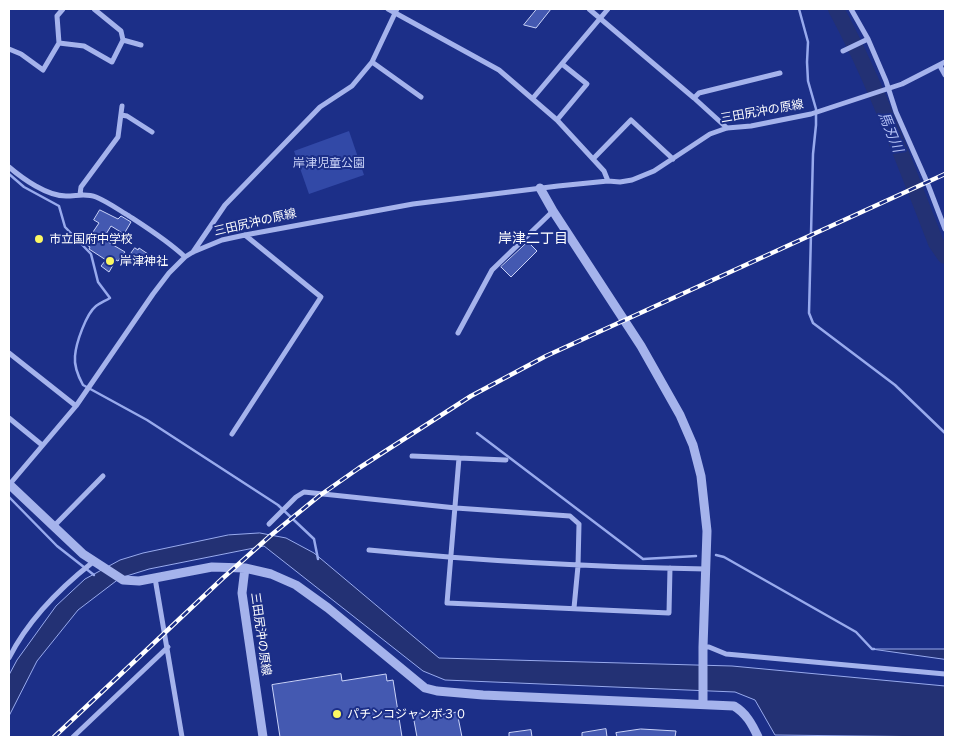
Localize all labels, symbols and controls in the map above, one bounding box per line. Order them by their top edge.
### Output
street label: 三田尻沖の原線 [719,97,805,125]
water label: 馬刃川 [875,109,907,155]
park label: 岸津児童公園 [293,156,365,170]
street label: 三田尻沖の原線 [212,206,298,238]
district label: 岸津二丁目 [498,230,568,246]
place label: 市立国府中学校 [49,232,133,246]
marker: 市立国府中学校 [33,233,45,245]
place label: 岸津神社 [120,254,168,268]
marker: 岸津神社 [104,255,116,267]
street label: 三田尻沖の原線 [248,591,274,677]
place label: パチンコジャンボ３０ [347,707,467,721]
marker: パチンコジャンボ３０ [331,708,343,720]

